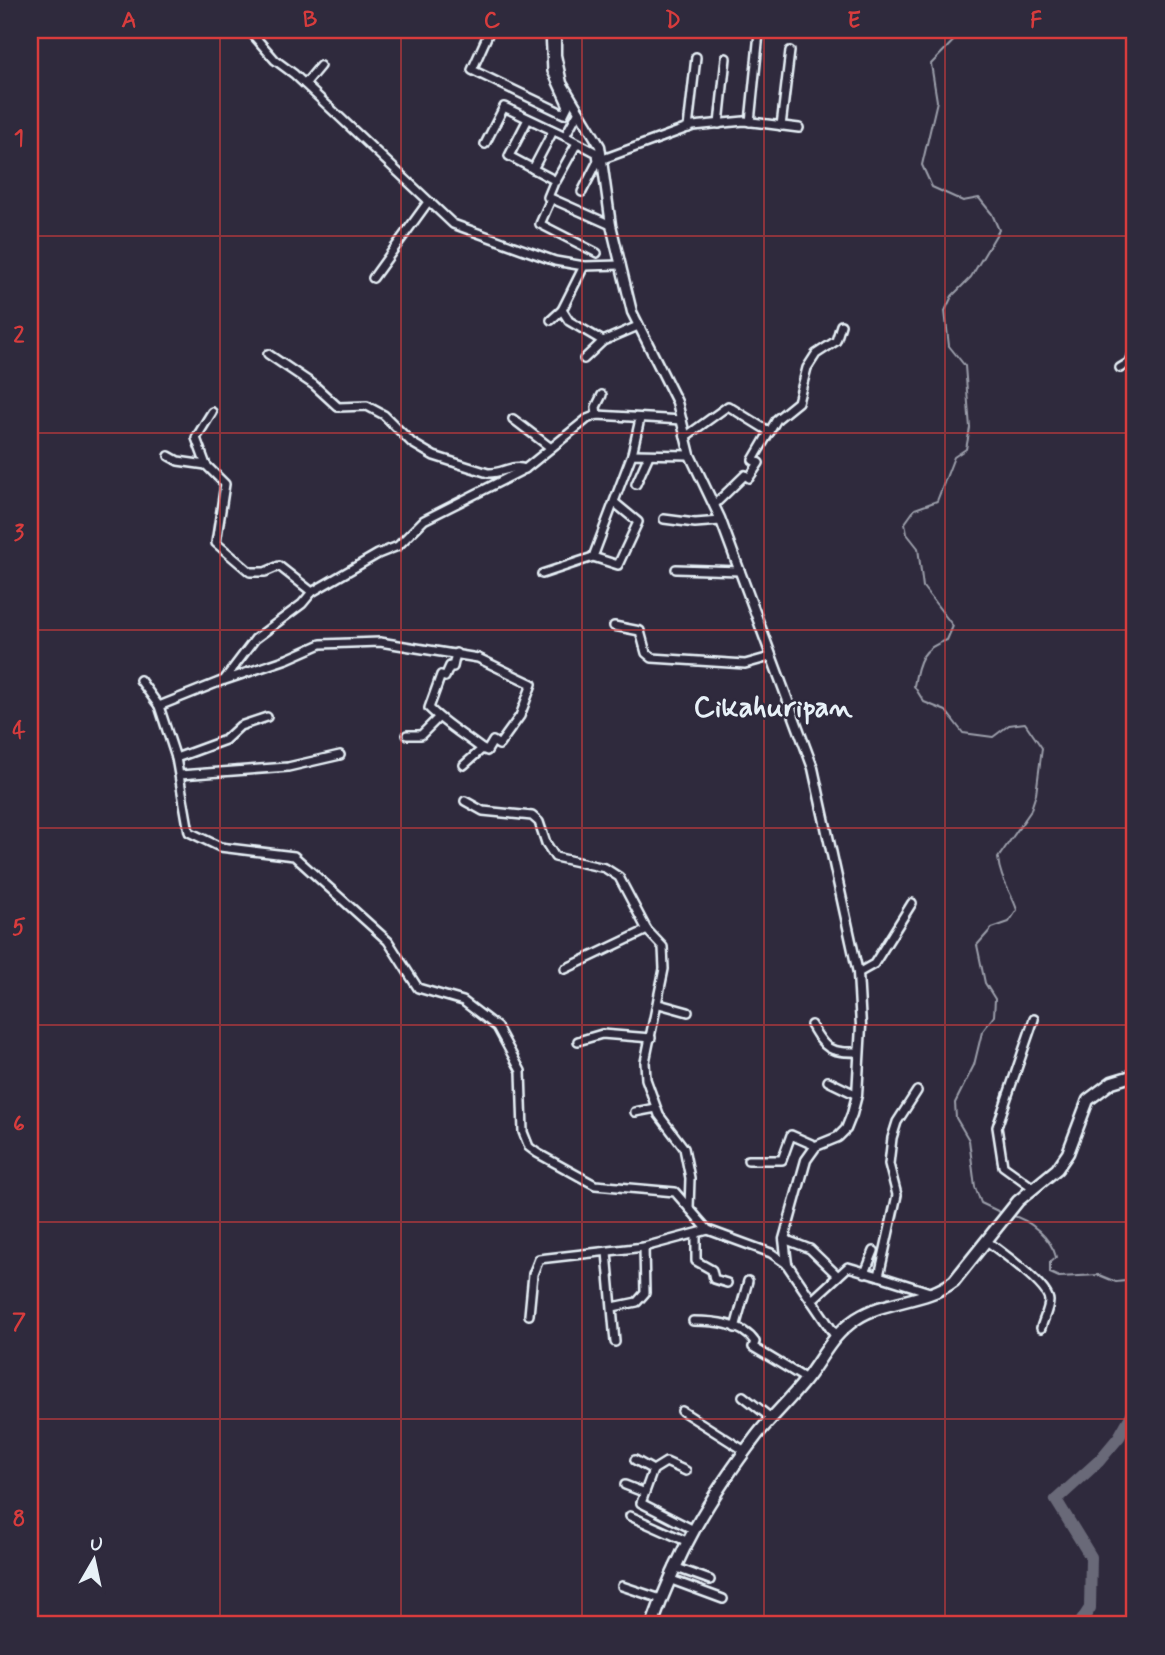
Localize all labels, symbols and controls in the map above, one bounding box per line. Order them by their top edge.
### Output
text: A [121,6,137,36]
text: B [303,6,318,36]
text: C [484,6,501,36]
text: D [665,6,681,36]
text: E [847,6,861,36]
text: F [1030,6,1042,36]
text: 1 [14,124,24,154]
text: 2 [13,321,25,351]
text: 3 [14,519,25,549]
district label: Cikahuripan [693,688,853,727]
text: 4 [12,716,26,746]
text: 5 [12,913,26,943]
text: 6 [13,1110,25,1140]
text: 7 [12,1308,26,1338]
text: 8 [13,1505,25,1535]
north arrow [60,1526,130,1596]
text: U [88,1531,104,1558]

